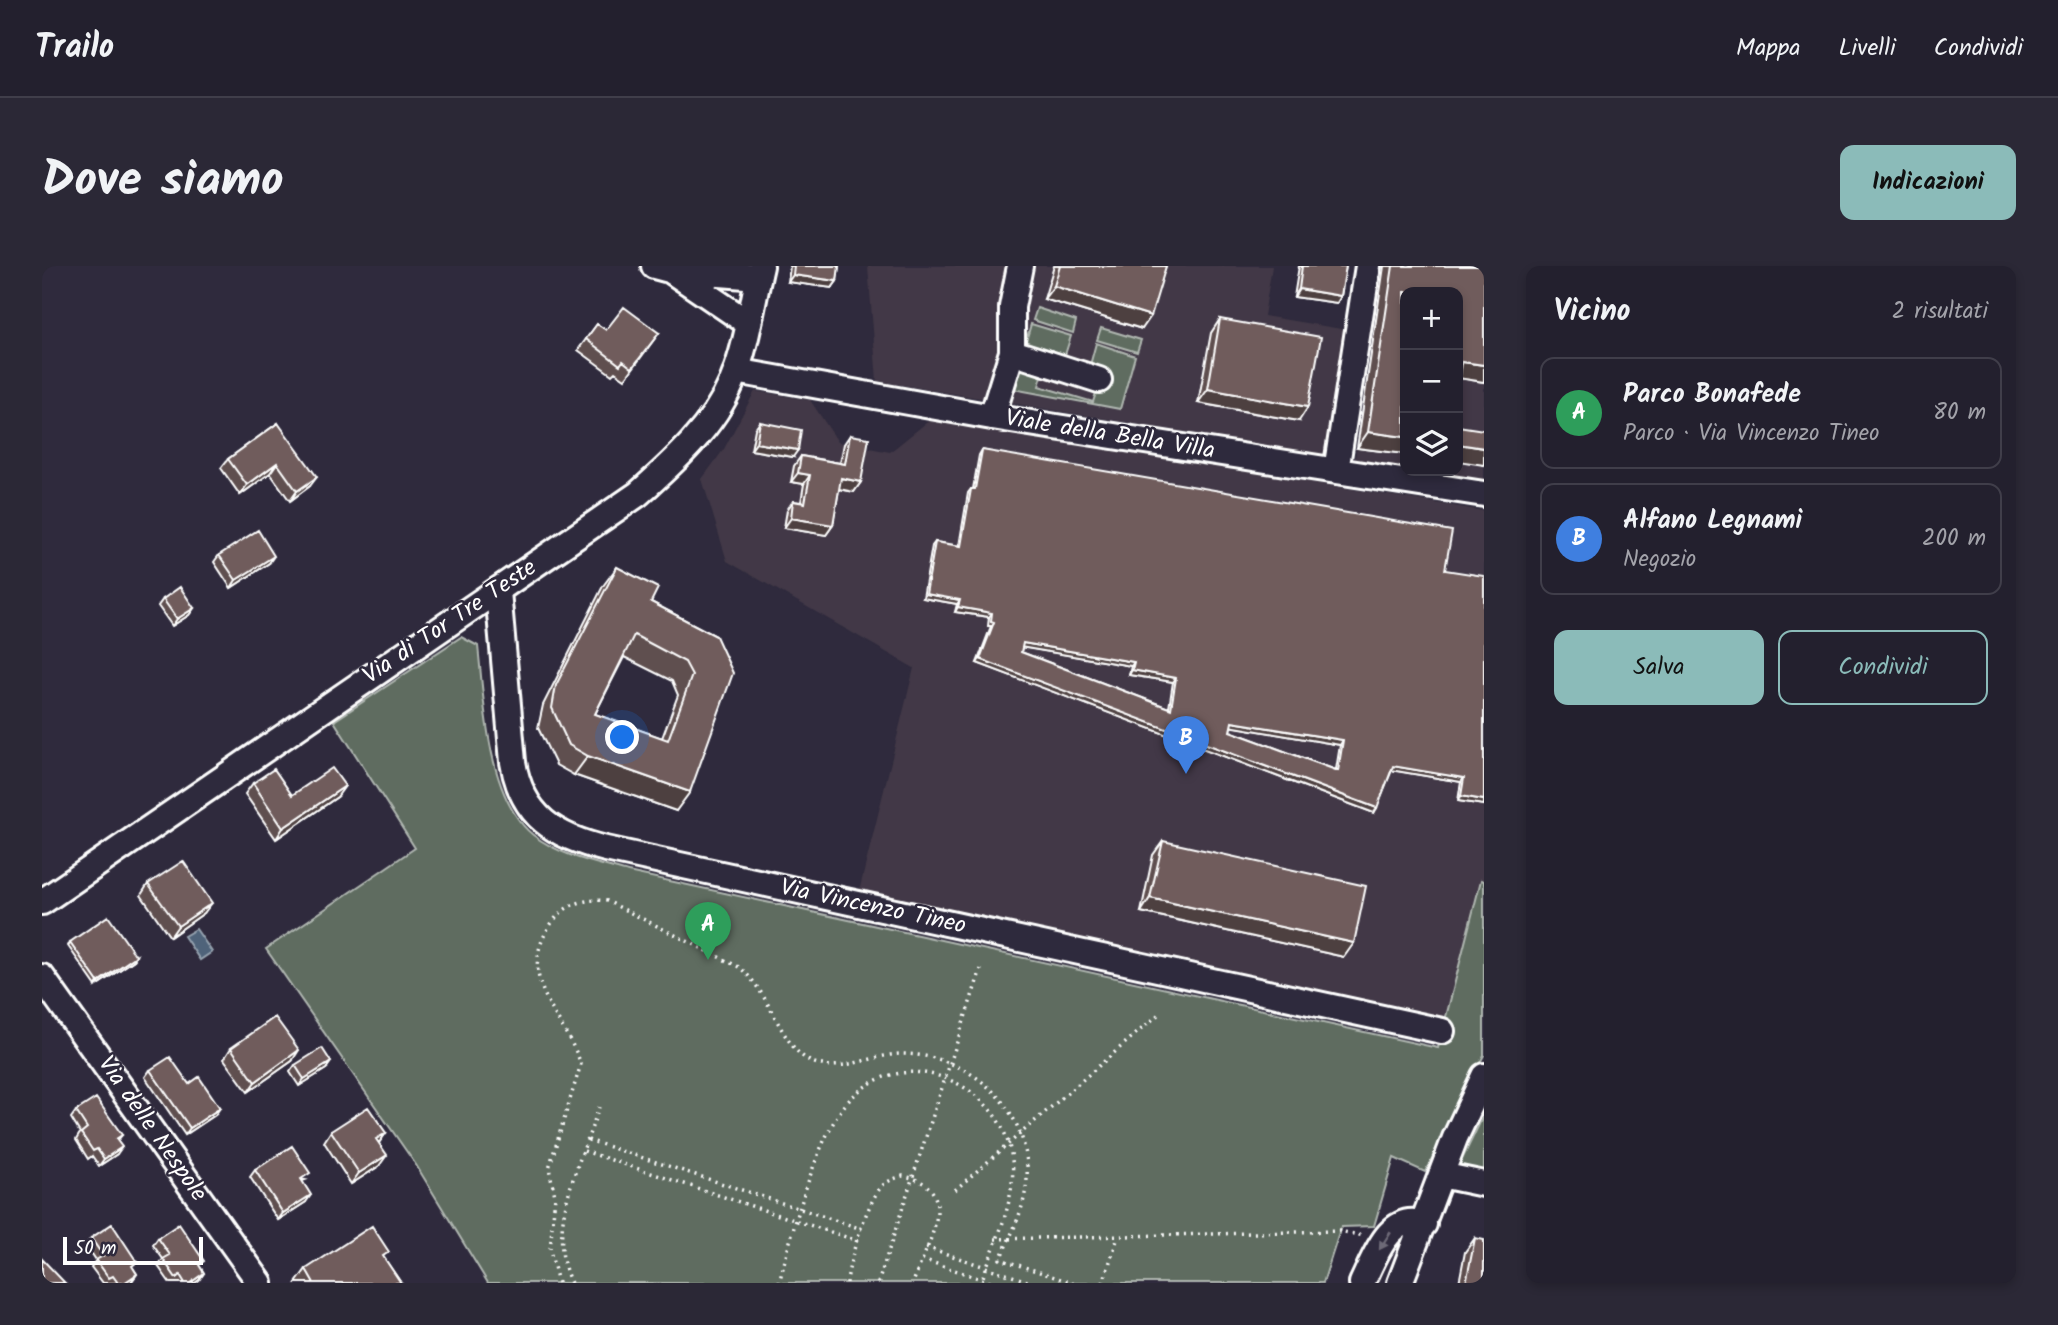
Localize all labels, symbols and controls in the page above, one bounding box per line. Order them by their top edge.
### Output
text: Trailo [35,22,114,75]
text: Mappa [1736,29,1801,68]
text: Livelli [1839,29,1896,68]
text: Condividi [1934,29,2023,68]
text: Dove siamo [42,143,284,221]
button: Indicazioni [1840,145,2016,220]
map controls [1400,287,1463,476]
button: + [1400,287,1463,350]
text: Vicino [1554,288,1631,336]
text: 2 risultati [1892,294,1988,330]
button: − [1400,350,1463,413]
text: Parco Bonafede [1623,374,1801,416]
text: A [1572,395,1586,431]
text: 80 m [1933,395,1986,431]
street label: Viale della Bella Villa [1002,399,1218,471]
button: layers [1400,413,1463,476]
text: Parco · Via Vincenzo Tineo [1623,416,1880,452]
text: Alfano Legnami [1623,500,1802,542]
text: B [1572,521,1586,557]
text: 200 m [1922,521,1986,557]
text: Negozio [1623,542,1696,578]
street label: Via di Tor Tre Teste [355,549,545,695]
button: Salva [1554,630,1764,705]
button: Condividi [1778,630,1988,705]
pin: B [1163,716,1209,774]
your location [605,720,639,754]
street label: Via Vincenzo Tineo [777,868,970,946]
pin: A [685,902,731,960]
street label: Via delle Nespole [87,1048,217,1210]
one-way arrow [1378,1232,1392,1250]
scale bar [63,1234,203,1266]
text: 50 m [74,1234,116,1264]

